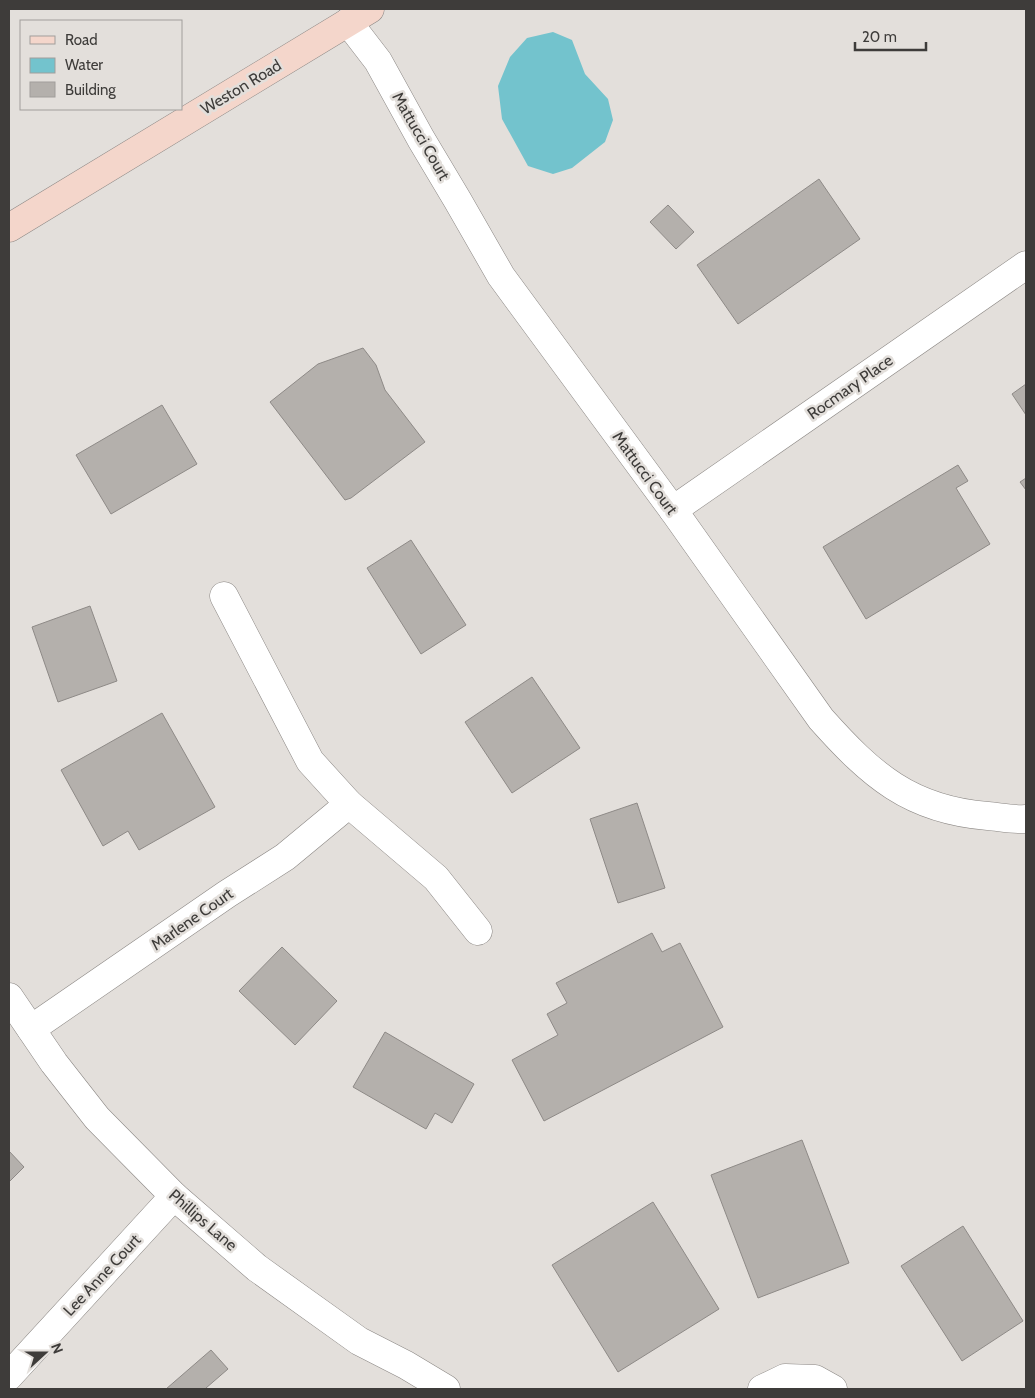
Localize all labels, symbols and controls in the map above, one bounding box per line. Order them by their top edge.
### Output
legend [20,20,182,110]
scale bar [855,20,926,52]
text: 20 m [862,28,897,46]
text: Road [65,31,98,49]
street label: Weston Road [197,55,285,119]
text: Water [65,56,103,74]
text: Building [65,81,116,99]
street label: Mattucci Court [388,89,454,184]
street label: Rocmary Place [804,351,896,423]
street label: Mattucci Court [608,428,682,519]
street label: Marlene Court [147,883,237,954]
street label: Phillips Lane [165,1185,241,1255]
street label: Lee Anne Court [59,1230,145,1320]
north arrow [20,1328,70,1378]
text: N [47,1340,67,1356]

